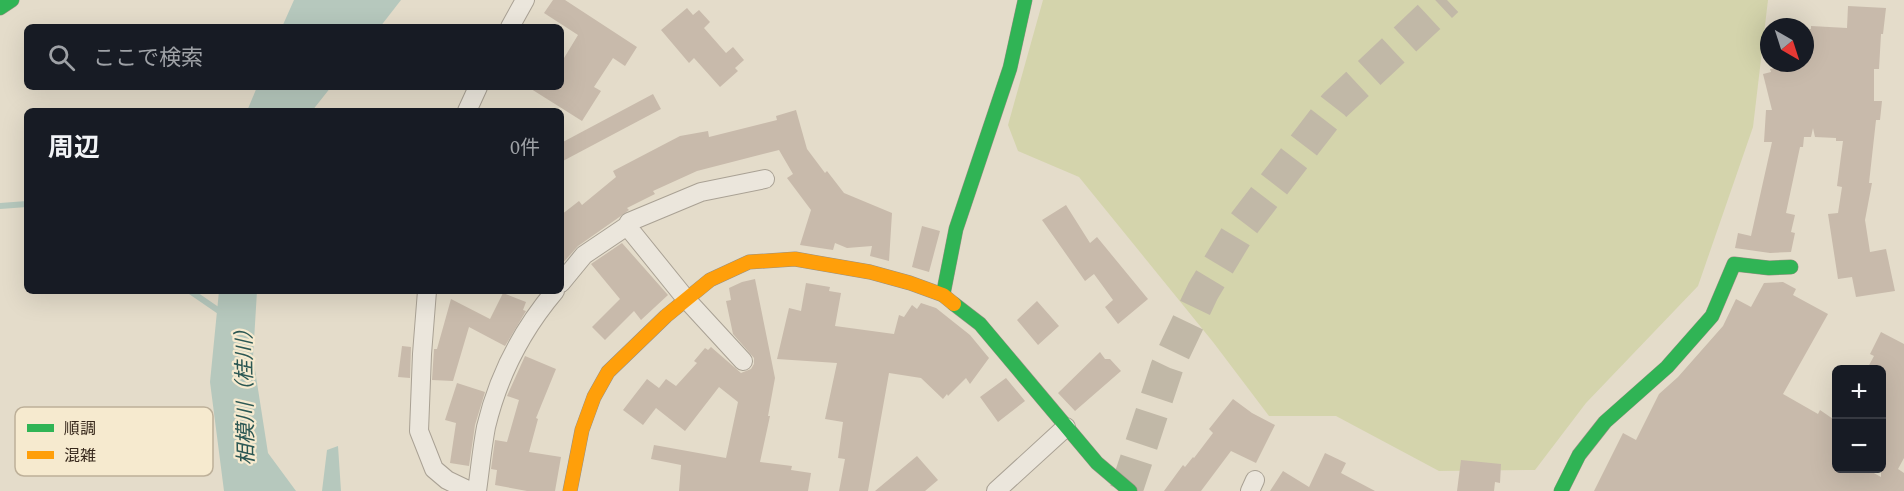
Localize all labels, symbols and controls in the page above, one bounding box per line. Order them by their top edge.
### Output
north arrow [1760,18,1814,72]
search box [24,24,564,90]
icon: search [45,41,78,74]
text: ここで検索 [93,42,203,75]
text: 周辺 [48,128,100,168]
text: 0件 [510,133,540,163]
water label: 相模川（桂川） [229,318,263,466]
map controls [1832,365,1886,473]
button: + [1832,365,1886,419]
legend [15,407,213,476]
text: 順調 [64,417,96,441]
button: − [1832,419,1886,473]
text: 混雑 [64,444,96,468]

